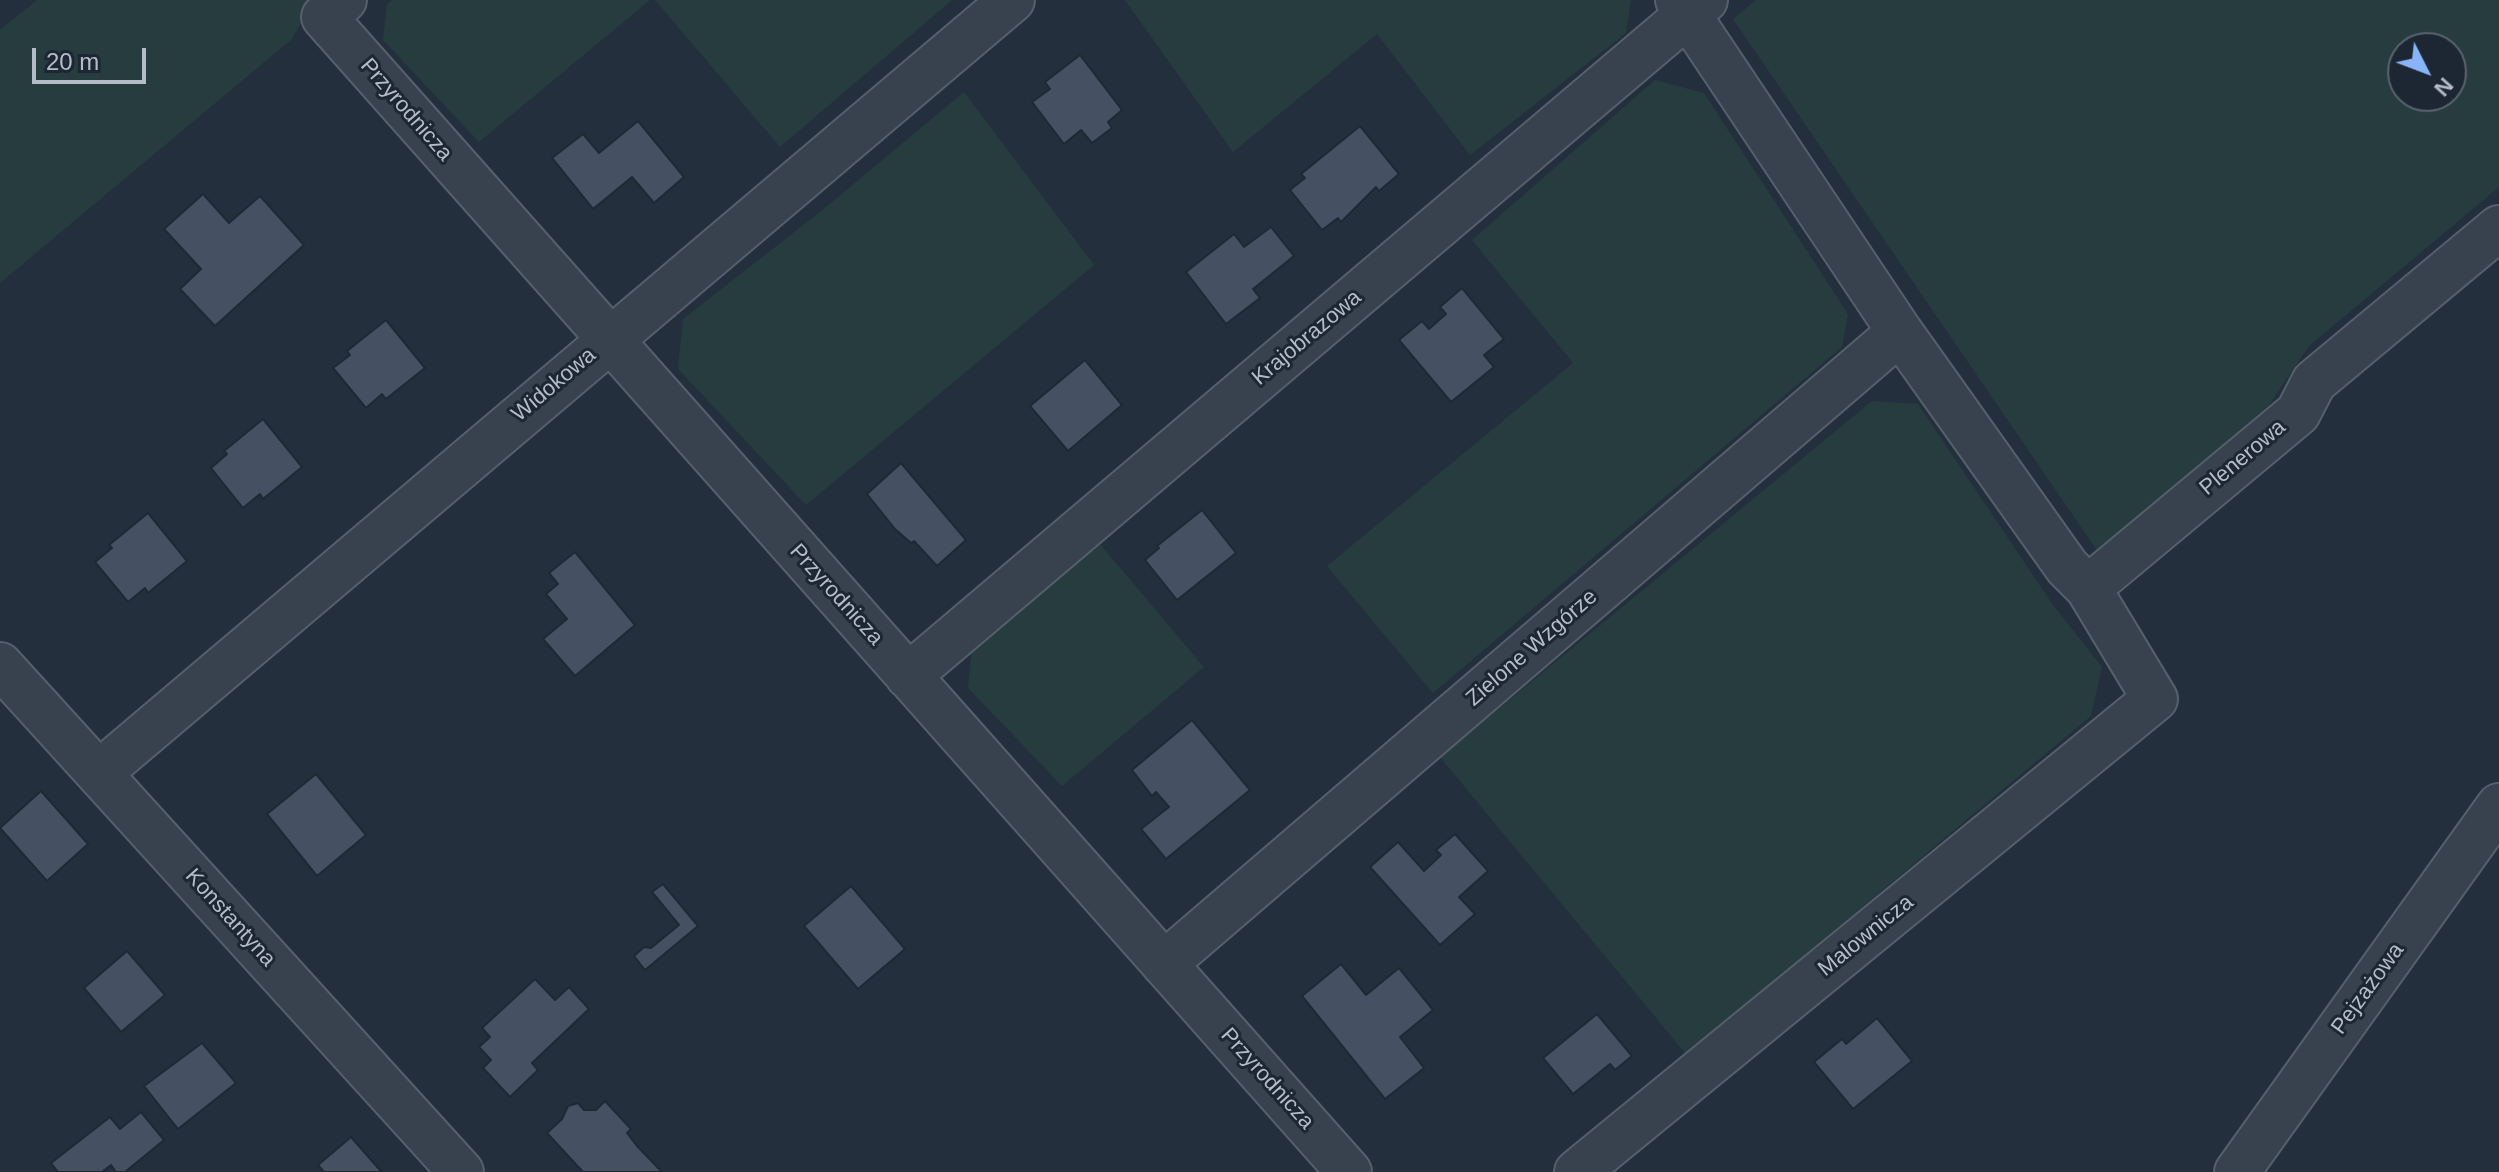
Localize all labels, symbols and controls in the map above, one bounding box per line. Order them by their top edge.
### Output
scale bar [36,32,150,82]
north arrow [2387,32,2467,112]
text: 20 m [46,48,99,75]
street label: Przyrodnicza [354,53,458,167]
text: N [2429,73,2458,101]
street label: Krajobrazowa [1247,285,1367,391]
street label: Widokowa [507,342,601,428]
street label: Plenerowa [2195,414,2291,502]
street label: Przyrodnicza [784,539,888,651]
street label: Zielone Wzgórze [1461,584,1603,712]
street label: Konstantyna [179,864,281,972]
street label: Malownicza [1813,890,1919,982]
street label: Pejzażowa [2326,938,2410,1040]
street label: Przyrodnicza [1215,1023,1319,1135]

